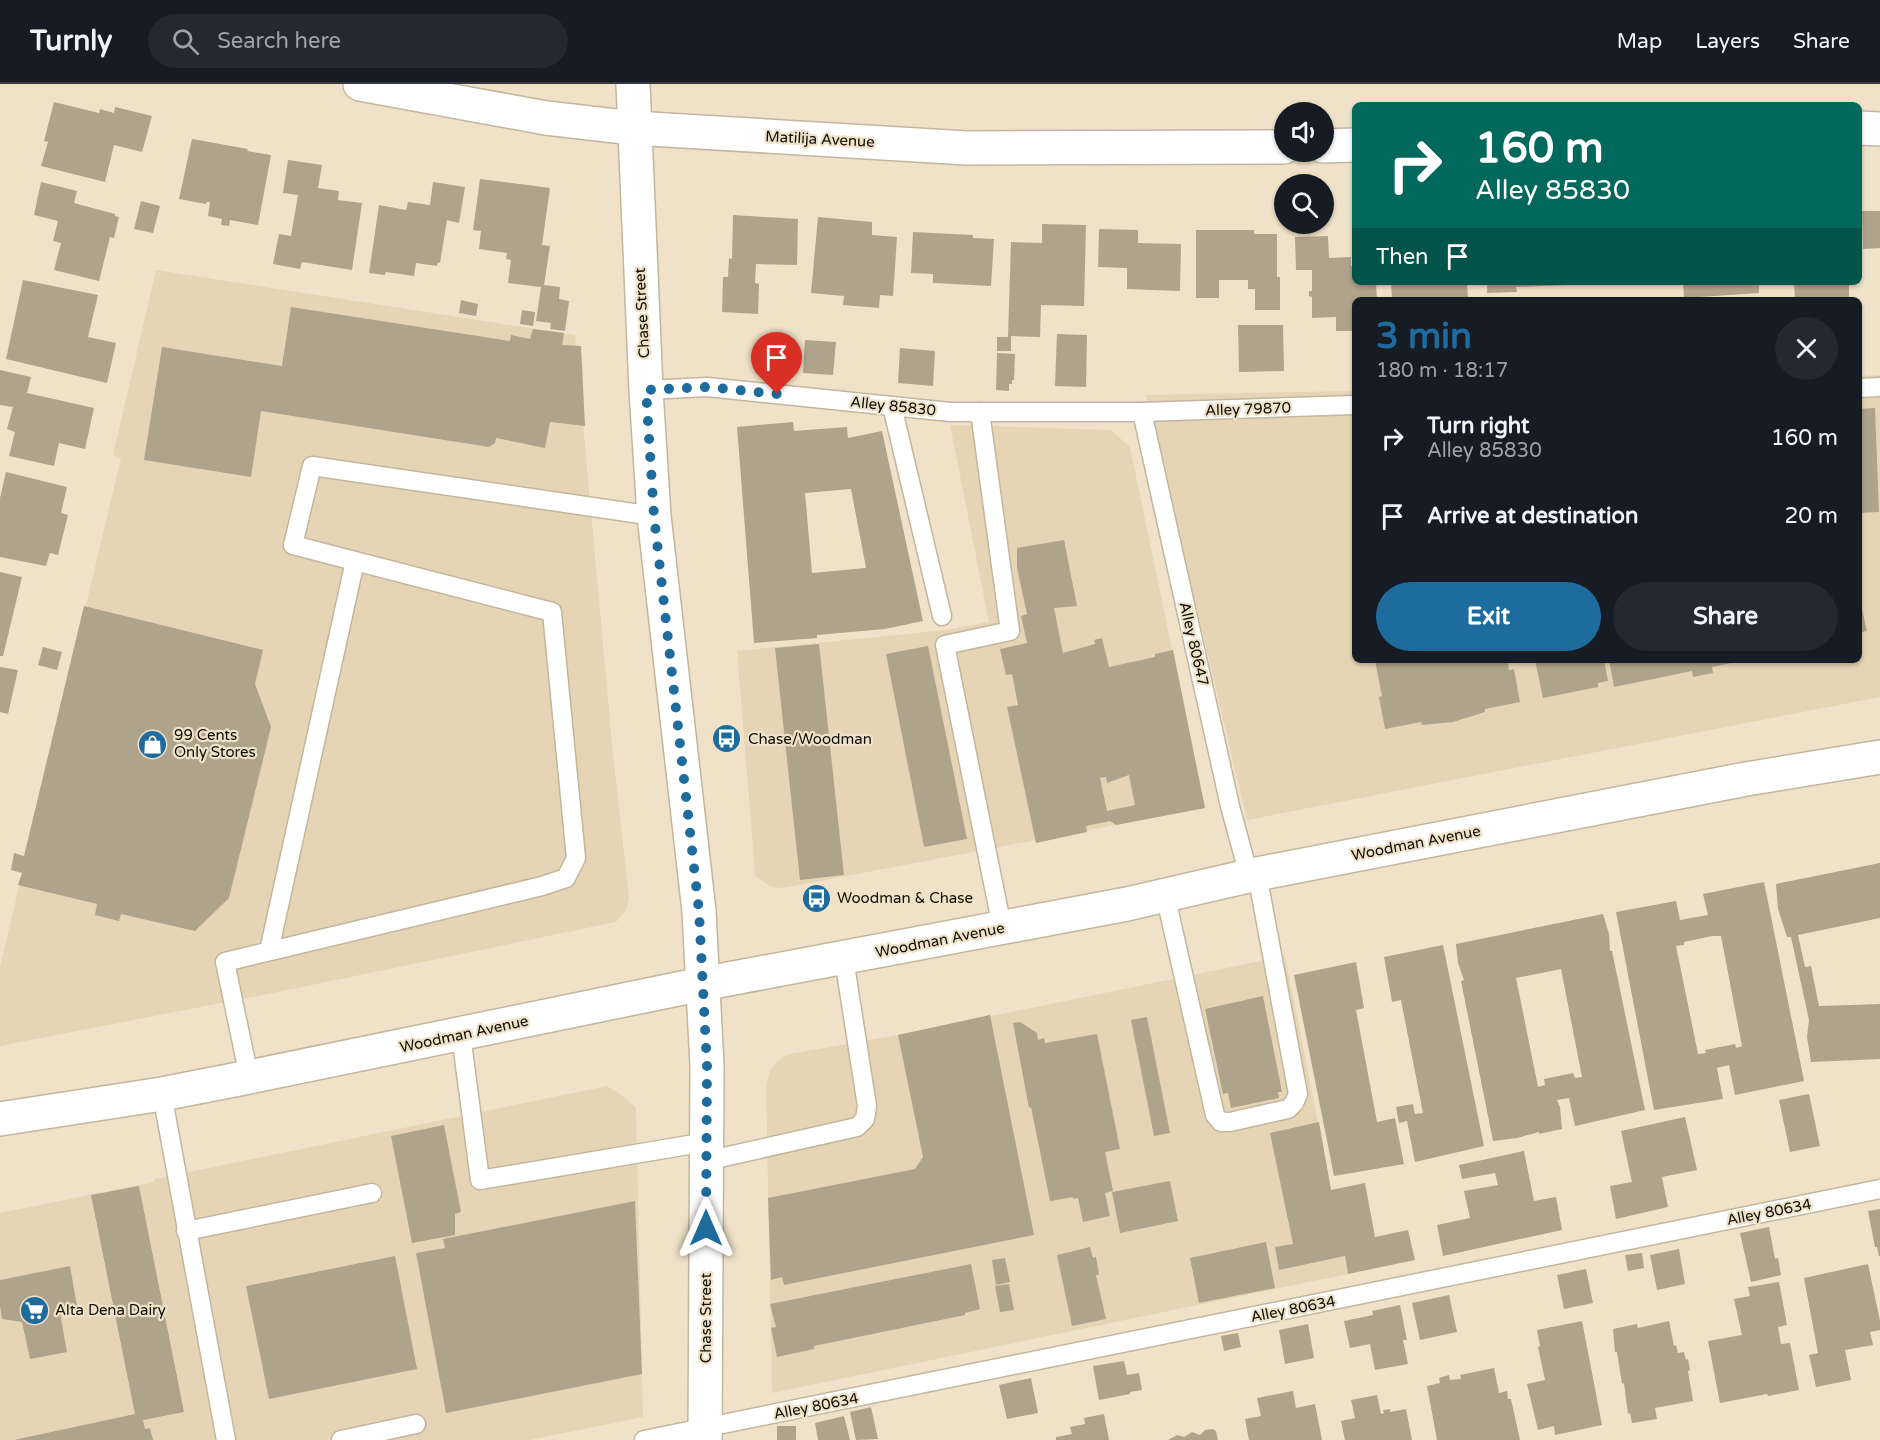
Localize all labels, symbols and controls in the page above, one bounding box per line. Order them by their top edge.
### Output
search box [148,14,568,68]
text: Turnly [30,24,112,58]
icon: search [169,25,202,58]
text: Search here [217,28,341,54]
text: Map [1617,29,1662,54]
text: Layers [1695,29,1760,54]
text: Share [1793,29,1850,54]
map controls [1274,102,1334,234]
button: sound [1274,102,1334,162]
text: 160 m [1475,123,1604,174]
icon: right [1376,126,1454,204]
street label: Matilija Avenue [765,127,875,151]
button: search [1274,174,1334,234]
text: Alley 85830 [1475,174,1630,207]
icon: arrive [1441,240,1474,273]
text: Then [1376,244,1429,270]
street label: Chase Street [631,267,653,359]
text: 3 min [1376,315,1472,358]
button: close [1775,317,1838,380]
pin [751,332,802,394]
icon: arrive [760,341,793,374]
text: 180 m · 18:17 [1376,359,1508,383]
street label: Alley 85830 [849,393,937,419]
street label: Alley 79870 [1205,399,1291,419]
text: Turn right [1427,413,1529,439]
icon: right [1376,422,1409,455]
text: 160 m [1771,425,1838,451]
text: Alley 85830 [1427,439,1542,463]
icon: arrive [1376,500,1409,533]
text: Arrive at destination [1427,503,1638,529]
text: 20 m [1784,503,1838,529]
button: Exit [1376,582,1601,651]
button: Share [1613,582,1838,651]
street label: Alley 80647 [1176,600,1212,688]
bus stop icon: Chase/Woodman [711,723,743,755]
place label: 99 Cents Only Stores [174,726,256,761]
shop icon: 99 Cents Only Stores [137,728,169,760]
place label: Chase/Woodman [748,730,872,748]
street label: Woodman Avenue [1350,822,1482,864]
bus stop icon: Woodman & Chase [800,882,832,914]
place label: Woodman & Chase [837,889,973,907]
street label: Woodman Avenue [874,919,1006,961]
street label: Woodman Avenue [398,1012,530,1056]
street label: Alley 80634 [1725,1195,1813,1229]
position arrow [674,1196,738,1260]
street label: Chase Street [697,1273,715,1363]
street label: Alley 80634 [1249,1292,1337,1326]
supermarket icon: Alta Dena Dairy [18,1294,50,1326]
place label: Alta Dena Dairy [55,1301,166,1319]
street label: Alley 80634 [772,1389,860,1423]

